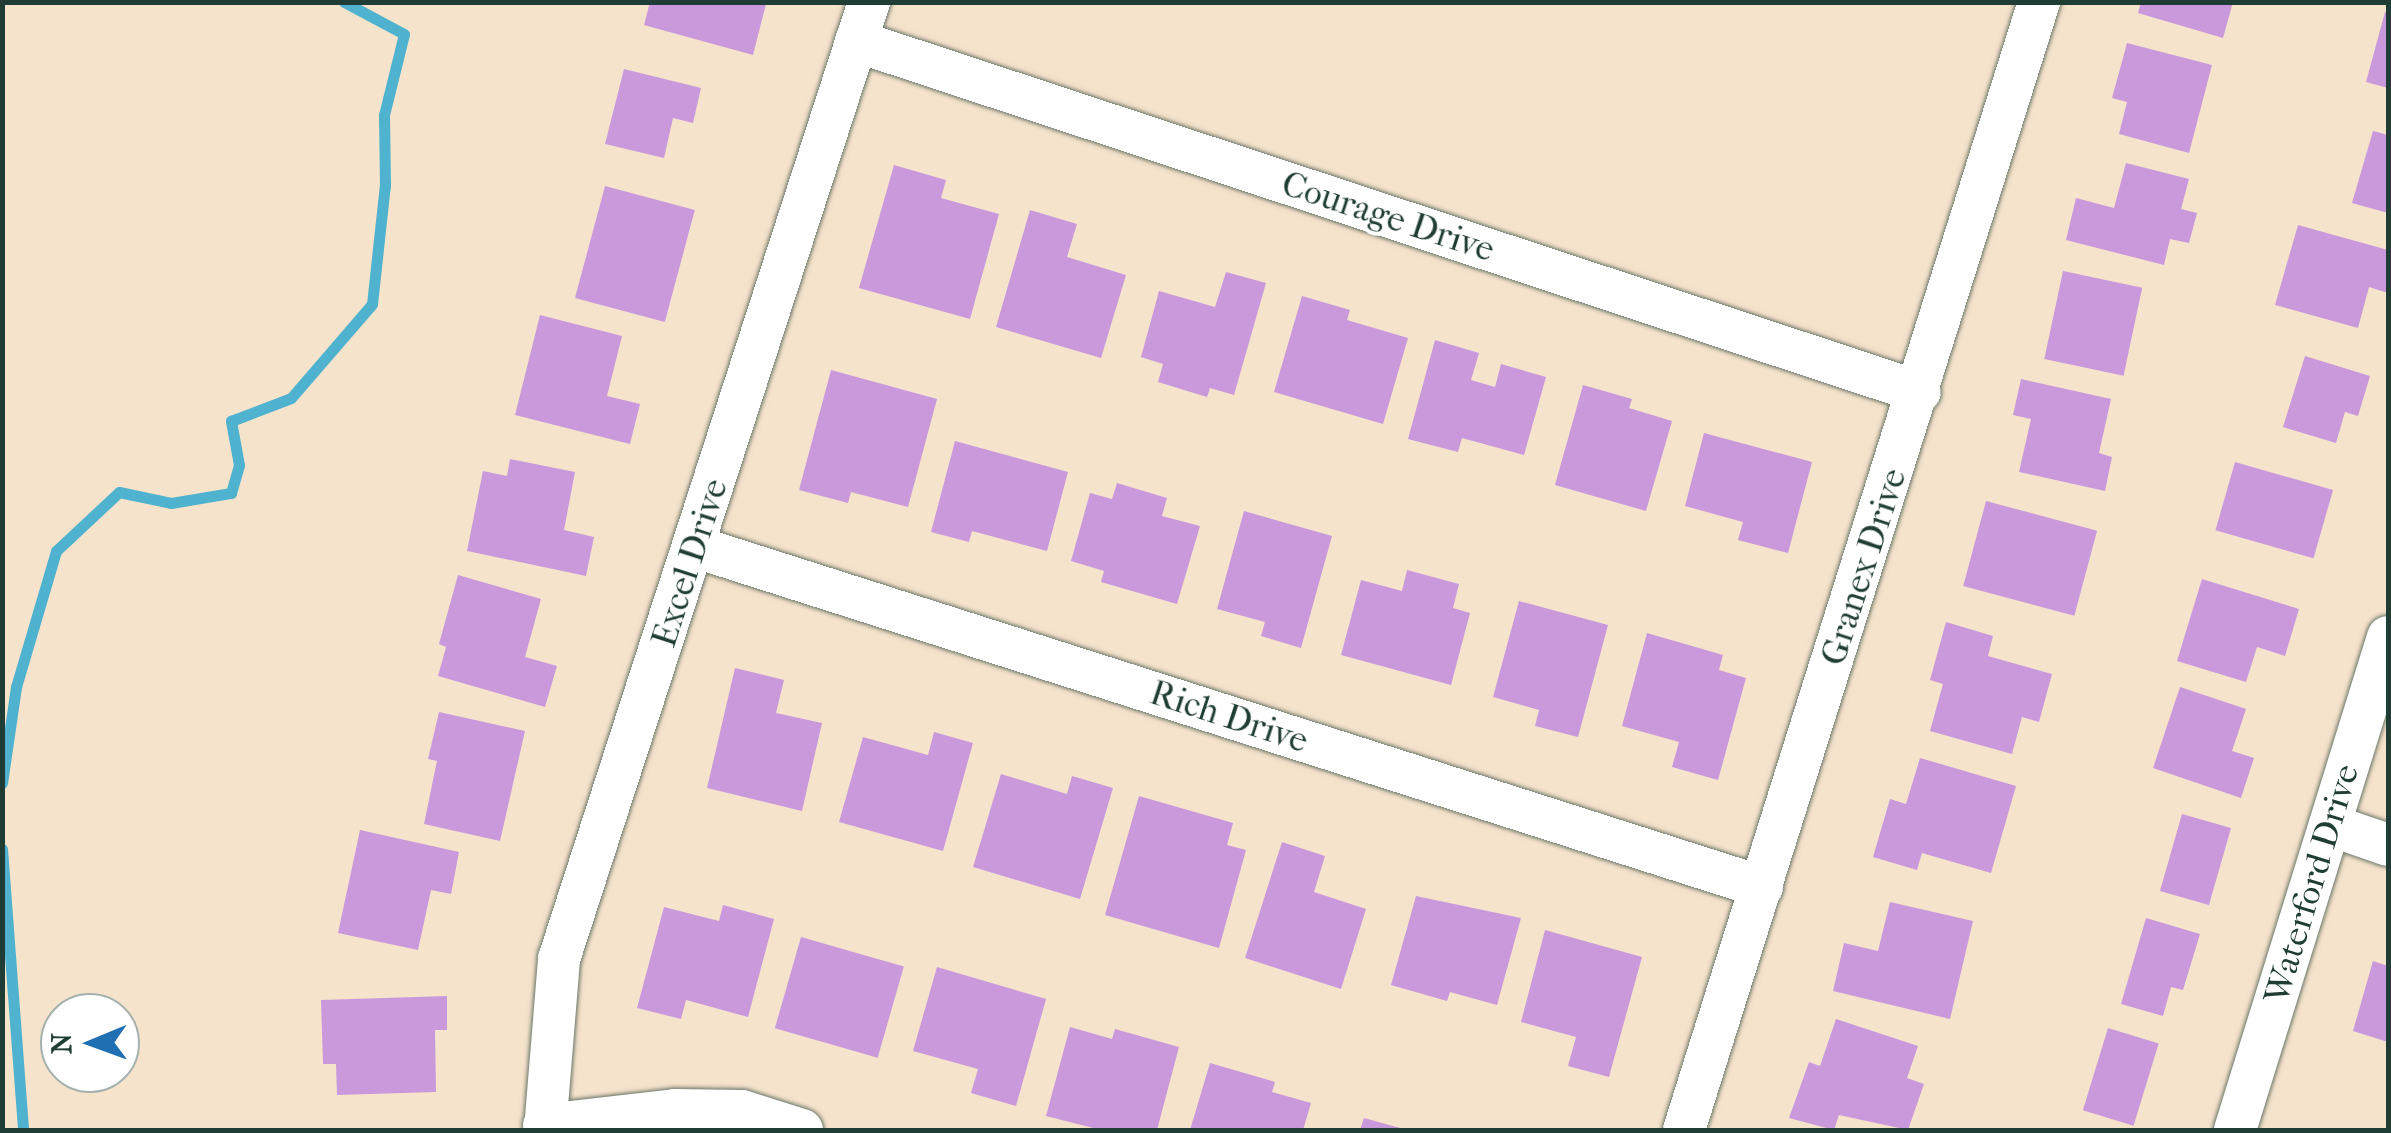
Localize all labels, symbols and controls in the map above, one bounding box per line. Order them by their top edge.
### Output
street label: Courage Drive [1276,163,1500,271]
street label: Granex Drive [1812,463,1916,671]
street label: Excel Drive [643,474,737,652]
street label: Rich Drive [1145,672,1313,762]
street label: Waterford Drive [2256,759,2368,1009]
north arrow [40,993,140,1093]
text: N [45,1033,78,1054]

